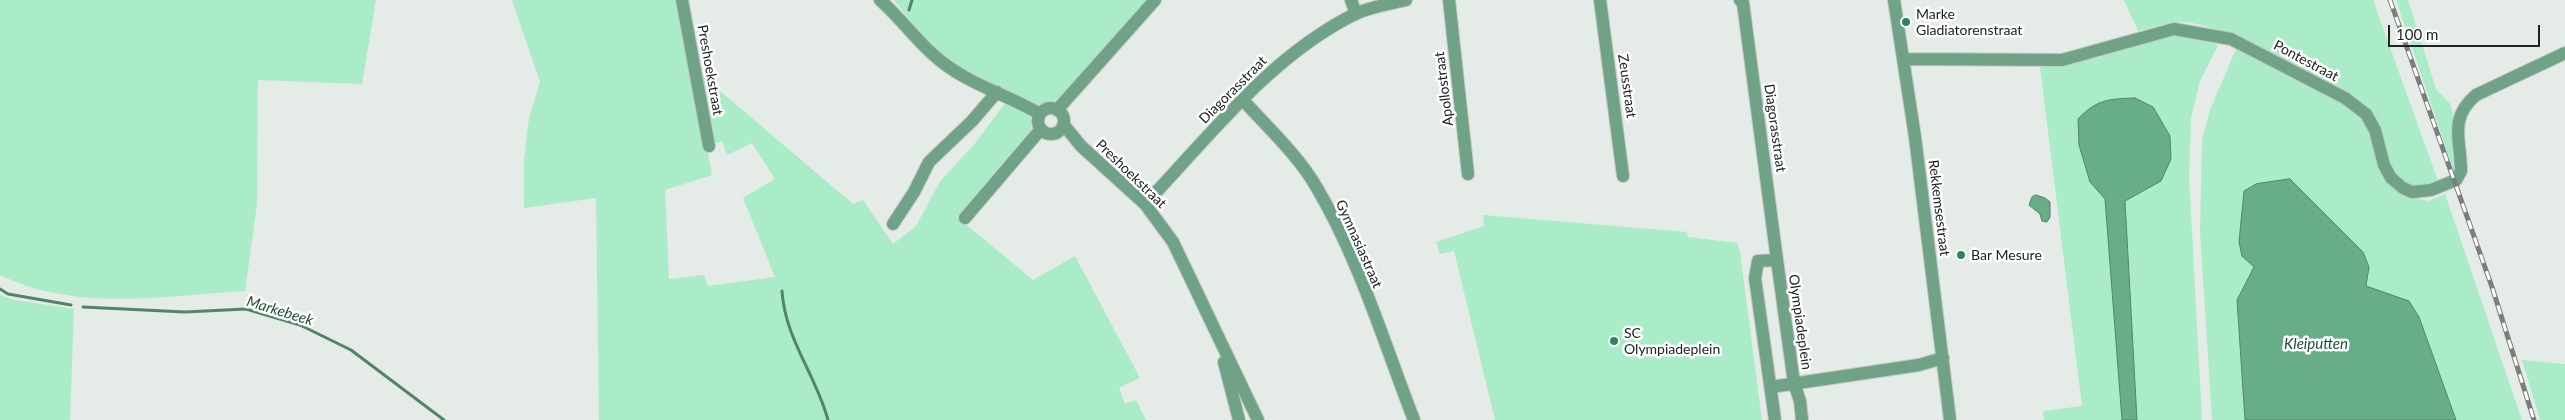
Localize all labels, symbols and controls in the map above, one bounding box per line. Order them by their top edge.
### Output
place label: Marke Gladiatorenstraat [1916,6,2022,38]
scale bar [2390,15,2542,47]
marker: Marke Gladiatorenstraat [1900,16,1912,28]
street label: Preshoekstraat [694,23,726,117]
text: 100 m [2396,25,2438,43]
street label: Pontestraat [2271,37,2341,85]
street label: Apollostraat [1431,51,1457,127]
street label: Diagorasstraat [1196,53,1270,127]
street label: Zeusstraat [1614,53,1640,119]
street label: Diagorasstraat [1760,83,1790,173]
street label: Preshoekstraat [1092,136,1170,212]
street label: Rekkemsestraat [1925,159,1953,257]
street label: Gymnasiastraat [1332,197,1386,291]
place label: Bar Mesure [1971,247,2042,263]
marker: Bar Mesure [1955,249,1967,261]
street label: Olympiadeplein [1785,273,1815,371]
water label: Markebeek [245,292,315,330]
place label: SC Olympiadeplein [1624,325,1720,358]
marker: SC Olympiadeplein [1608,335,1620,347]
water label: Kleiputten [2284,335,2348,353]

